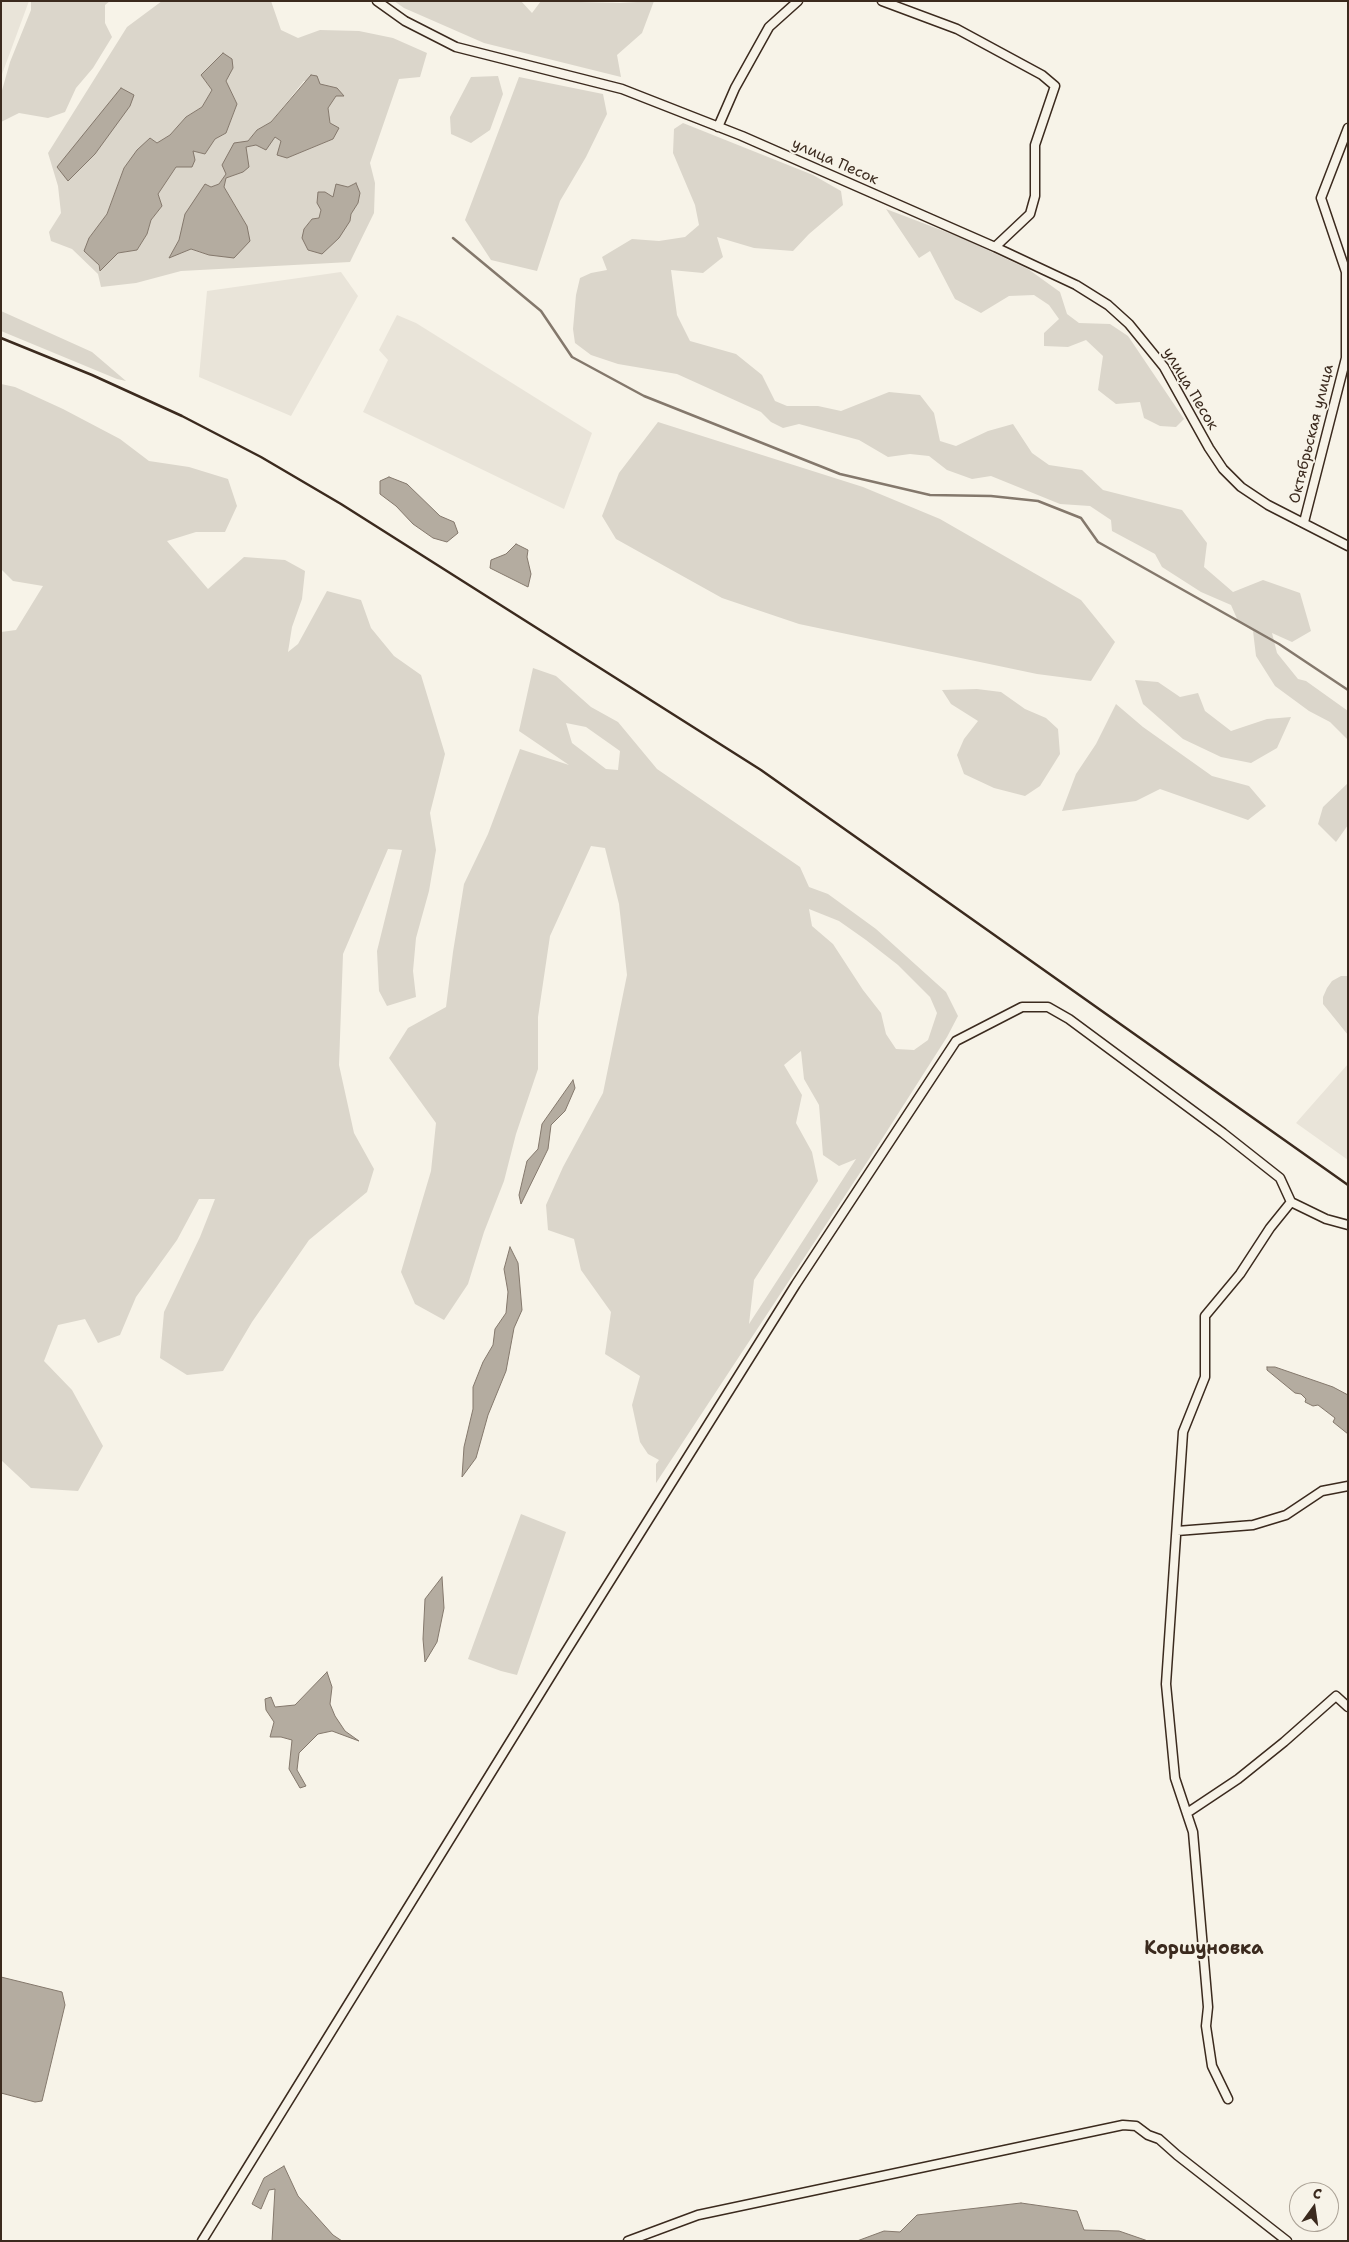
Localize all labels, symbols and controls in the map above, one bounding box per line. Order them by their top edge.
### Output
street label: улица Песок [789,135,881,189]
street label: улица Песок [1158,345,1222,433]
street label: Октябрьская улица [1286,363,1338,505]
district label: Коршуновка [1144,1938,1264,1960]
north arrow [1289,2182,1339,2232]
text: С [1311,2184,1324,2203]

